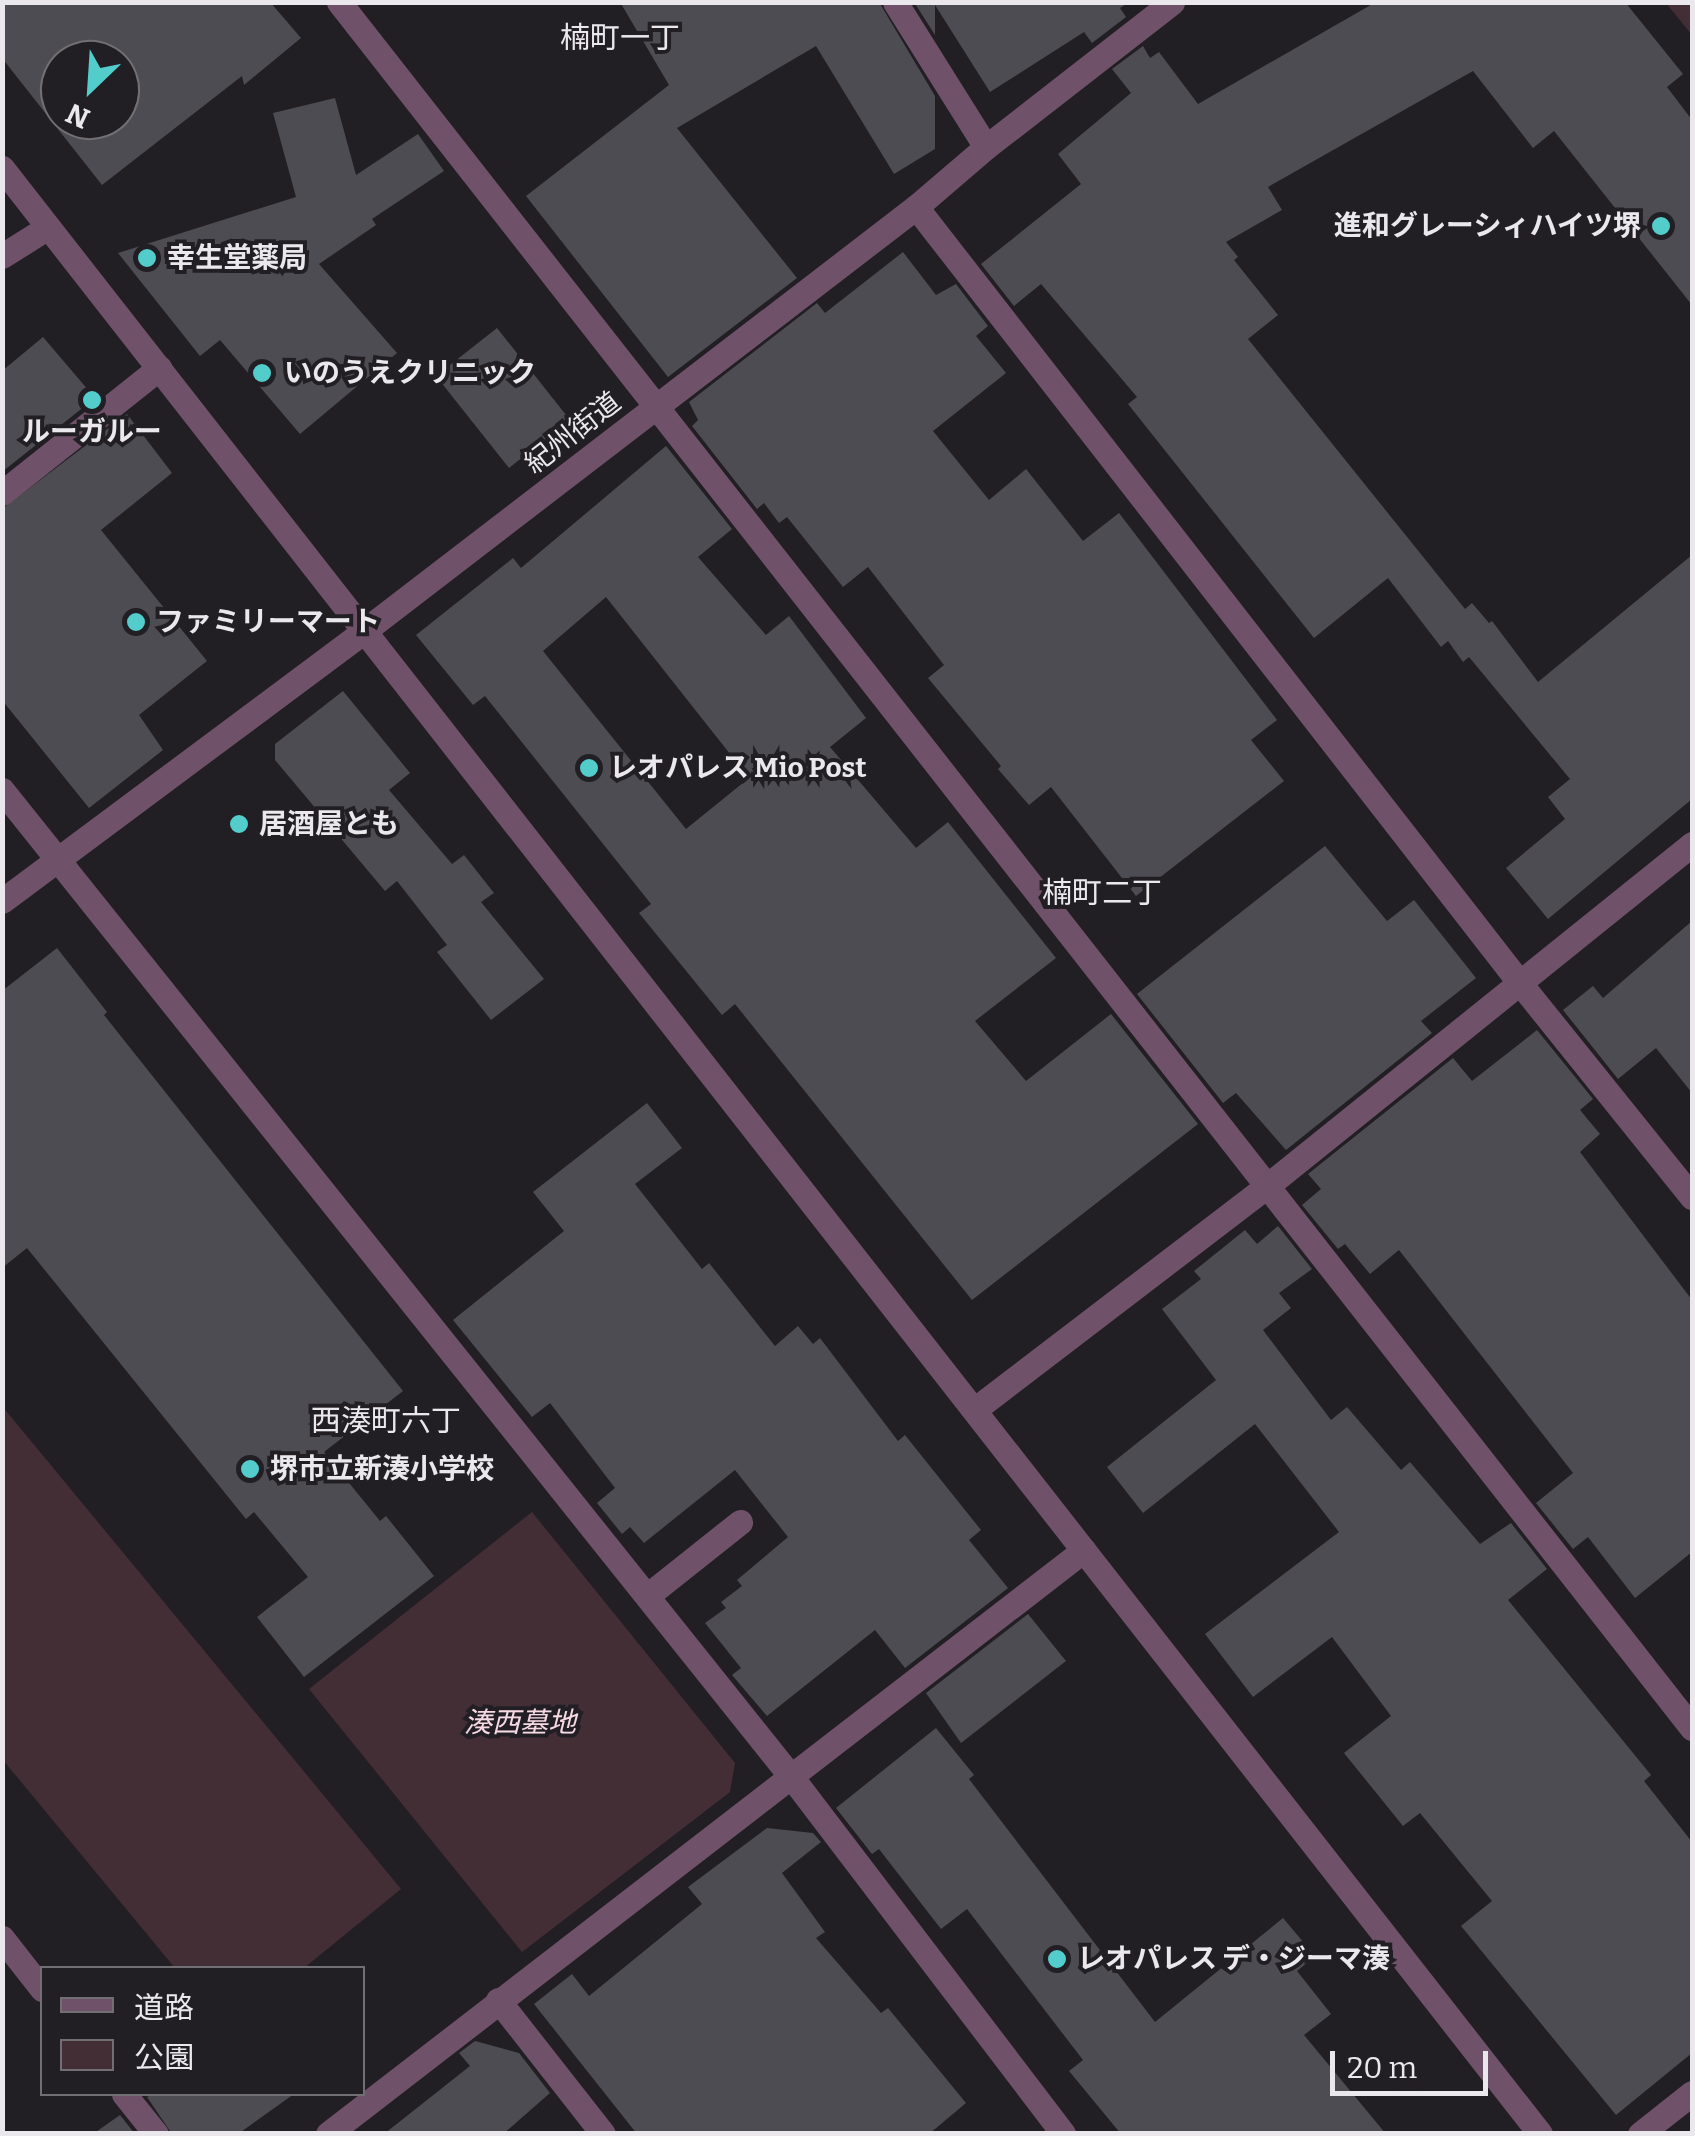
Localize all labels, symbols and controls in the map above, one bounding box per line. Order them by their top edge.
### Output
district label: 楠町一丁 [560,20,680,56]
north arrow [40,40,140,140]
text: N [61,96,95,135]
place label: 進和グレーシィハイツ堺 [1333,209,1641,243]
marker: 進和グレーシィハイツ堺 [1650,215,1672,237]
place label: 幸生堂薬局 [167,241,307,275]
marker: 幸生堂薬局 [136,247,158,269]
place label: いのうえクリニック [284,356,536,390]
marker: いのうえクリニック [249,360,275,386]
street label: 紀州街道 [519,385,627,481]
marker: ルーガルー [81,389,103,411]
place label: ルーガルー [22,415,162,449]
place label: ファミリーマート [156,605,380,639]
marker: ファミリーマート [125,611,147,633]
place label: レオパレス Mio Post [609,751,866,785]
marker: レオパレス Mio Post [578,757,600,779]
place label: 居酒屋とも [259,807,399,841]
marker: 居酒屋とも [228,813,250,835]
district label: 楠町二丁 [1042,875,1162,911]
district label: 西湊町六丁 [311,1403,461,1439]
place label: 堺市立新湊小学校 [270,1452,494,1486]
marker: 堺市立新湊小学校 [239,1458,261,1480]
park label: 湊西墓地 [464,1706,576,1740]
place label: レオパレス デ・ジーマ湊 [1077,1942,1390,1976]
marker: レオパレス デ・ジーマ湊 [1046,1948,1068,1970]
legend [40,1966,365,2096]
text: 道路 [134,1990,194,2026]
scale bar [1335,2031,1492,2093]
text: 公園 [134,2040,194,2076]
text: 20 m [1347,2050,1417,2086]

